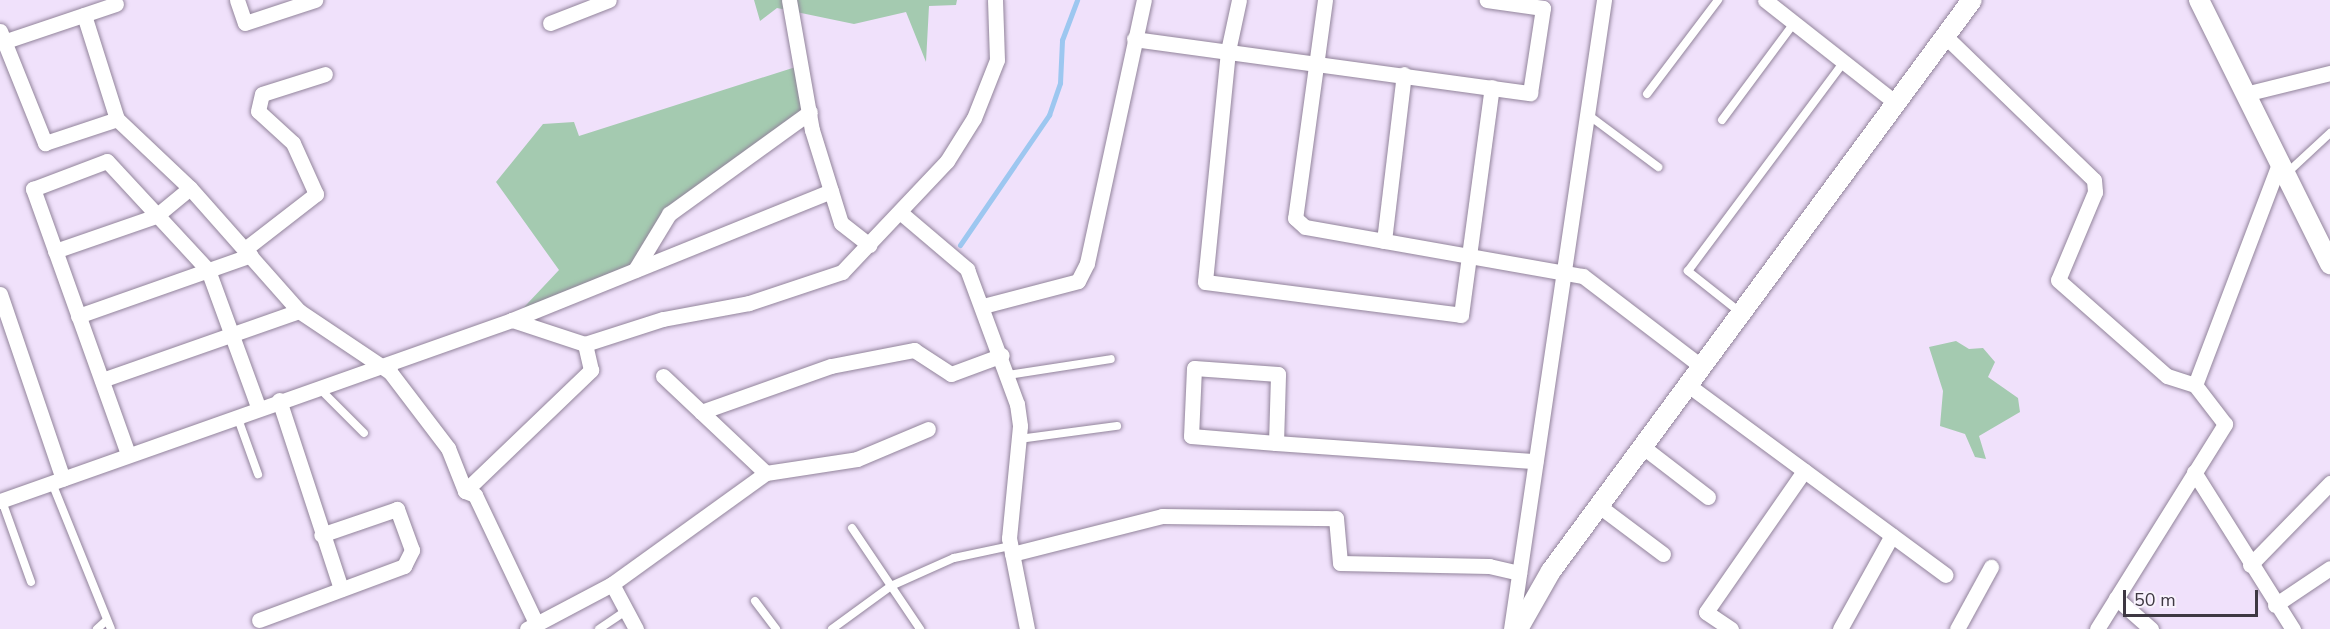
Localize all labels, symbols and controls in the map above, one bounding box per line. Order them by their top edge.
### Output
scale bar [2126,578,2261,616]
text: 50 m [2134,588,2176,612]

